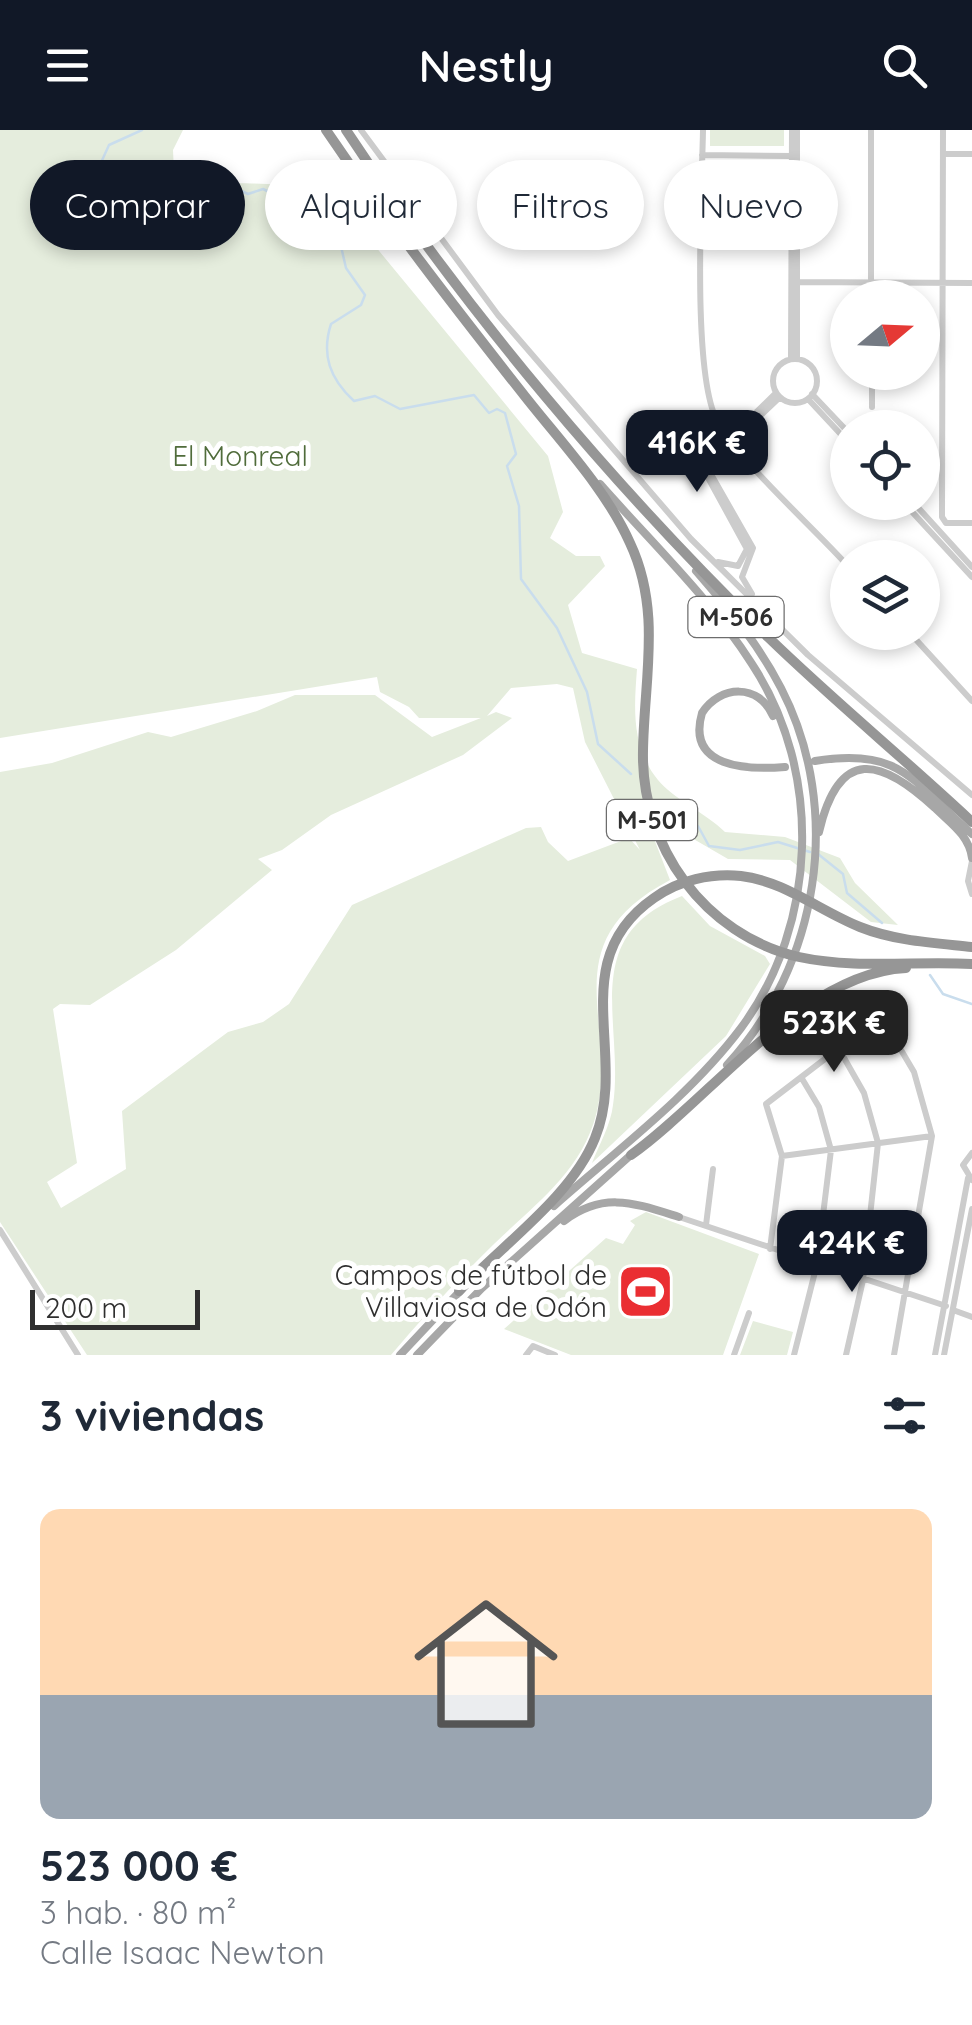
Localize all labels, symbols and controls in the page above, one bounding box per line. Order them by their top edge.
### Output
text: Nestly [418,37,554,93]
icon: menu [40,38,95,93]
icon: search [877,38,932,93]
chip: Comprar [30,160,245,250]
chip: Alquilar [265,160,457,250]
chip: Filtros [477,160,644,250]
chip: Nuevo [664,160,838,250]
north arrow [830,280,940,390]
map controls [830,280,940,650]
pin: 416K € [616,410,778,495]
button: locate [830,410,940,520]
text: 416K € [648,422,746,462]
park label: El Monreal [172,438,308,473]
button: layers [830,540,940,650]
road number: M-506 [688,597,784,637]
road number: M-501 [607,800,697,840]
pin: 523K € [753,990,915,1075]
text: 523K € [782,1002,886,1042]
pin: 424K € [771,1210,933,1295]
text: 424K € [799,1222,905,1262]
place label: Campos de fútbol de Villaviosa de Odón [335,1257,607,1324]
sports icon: Campos de fútbol de Villaviosa de Odón [616,1261,676,1321]
scale bar [30,1285,200,1330]
text: 200 m [45,1290,127,1325]
icon: filters [877,1388,932,1443]
text: 3 viviendas [40,1389,264,1442]
icon: home [396,1574,576,1754]
text: 523 000 € [40,1839,238,1892]
text: 3 hab. · 80 m² [40,1892,236,1932]
text: Calle Isaac Newton [40,1932,325,1972]

